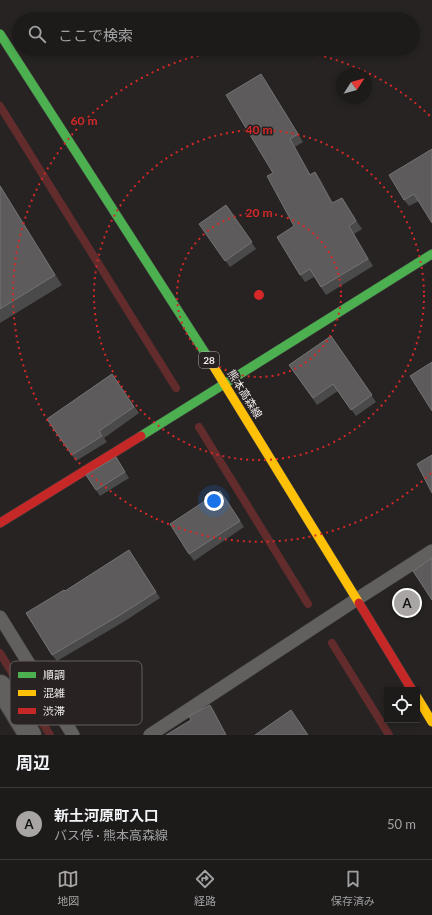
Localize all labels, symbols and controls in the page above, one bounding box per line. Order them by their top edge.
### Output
search box [12,12,420,56]
icon: search [26,23,48,45]
text: ここで検索 [58,26,133,44]
north arrow [336,68,372,104]
text: 60 m [71,113,97,128]
text: 40 m [246,122,272,137]
text: 20 m [246,205,272,220]
centre of rings [252,288,266,302]
road number: 28 [199,352,219,368]
street label: 熊本高森線 [225,367,266,421]
your location [204,491,224,511]
pin: A [394,588,420,618]
legend [10,661,142,725]
text: 順調 [43,668,65,681]
text: 混雑 [43,686,65,699]
map controls [384,687,420,723]
button: locate [384,687,420,723]
text: 渋滞 [43,704,65,717]
text: 周辺 [16,752,50,773]
text: 新土河原町入口 [54,806,159,824]
text: A [24,816,34,832]
text: 50 m [387,816,416,832]
text: バス停 · 熊本高森線 [54,827,168,843]
tab: 地図 [57,868,79,908]
tab: 経路 [194,868,216,908]
tab: 保存済み [331,868,375,908]

